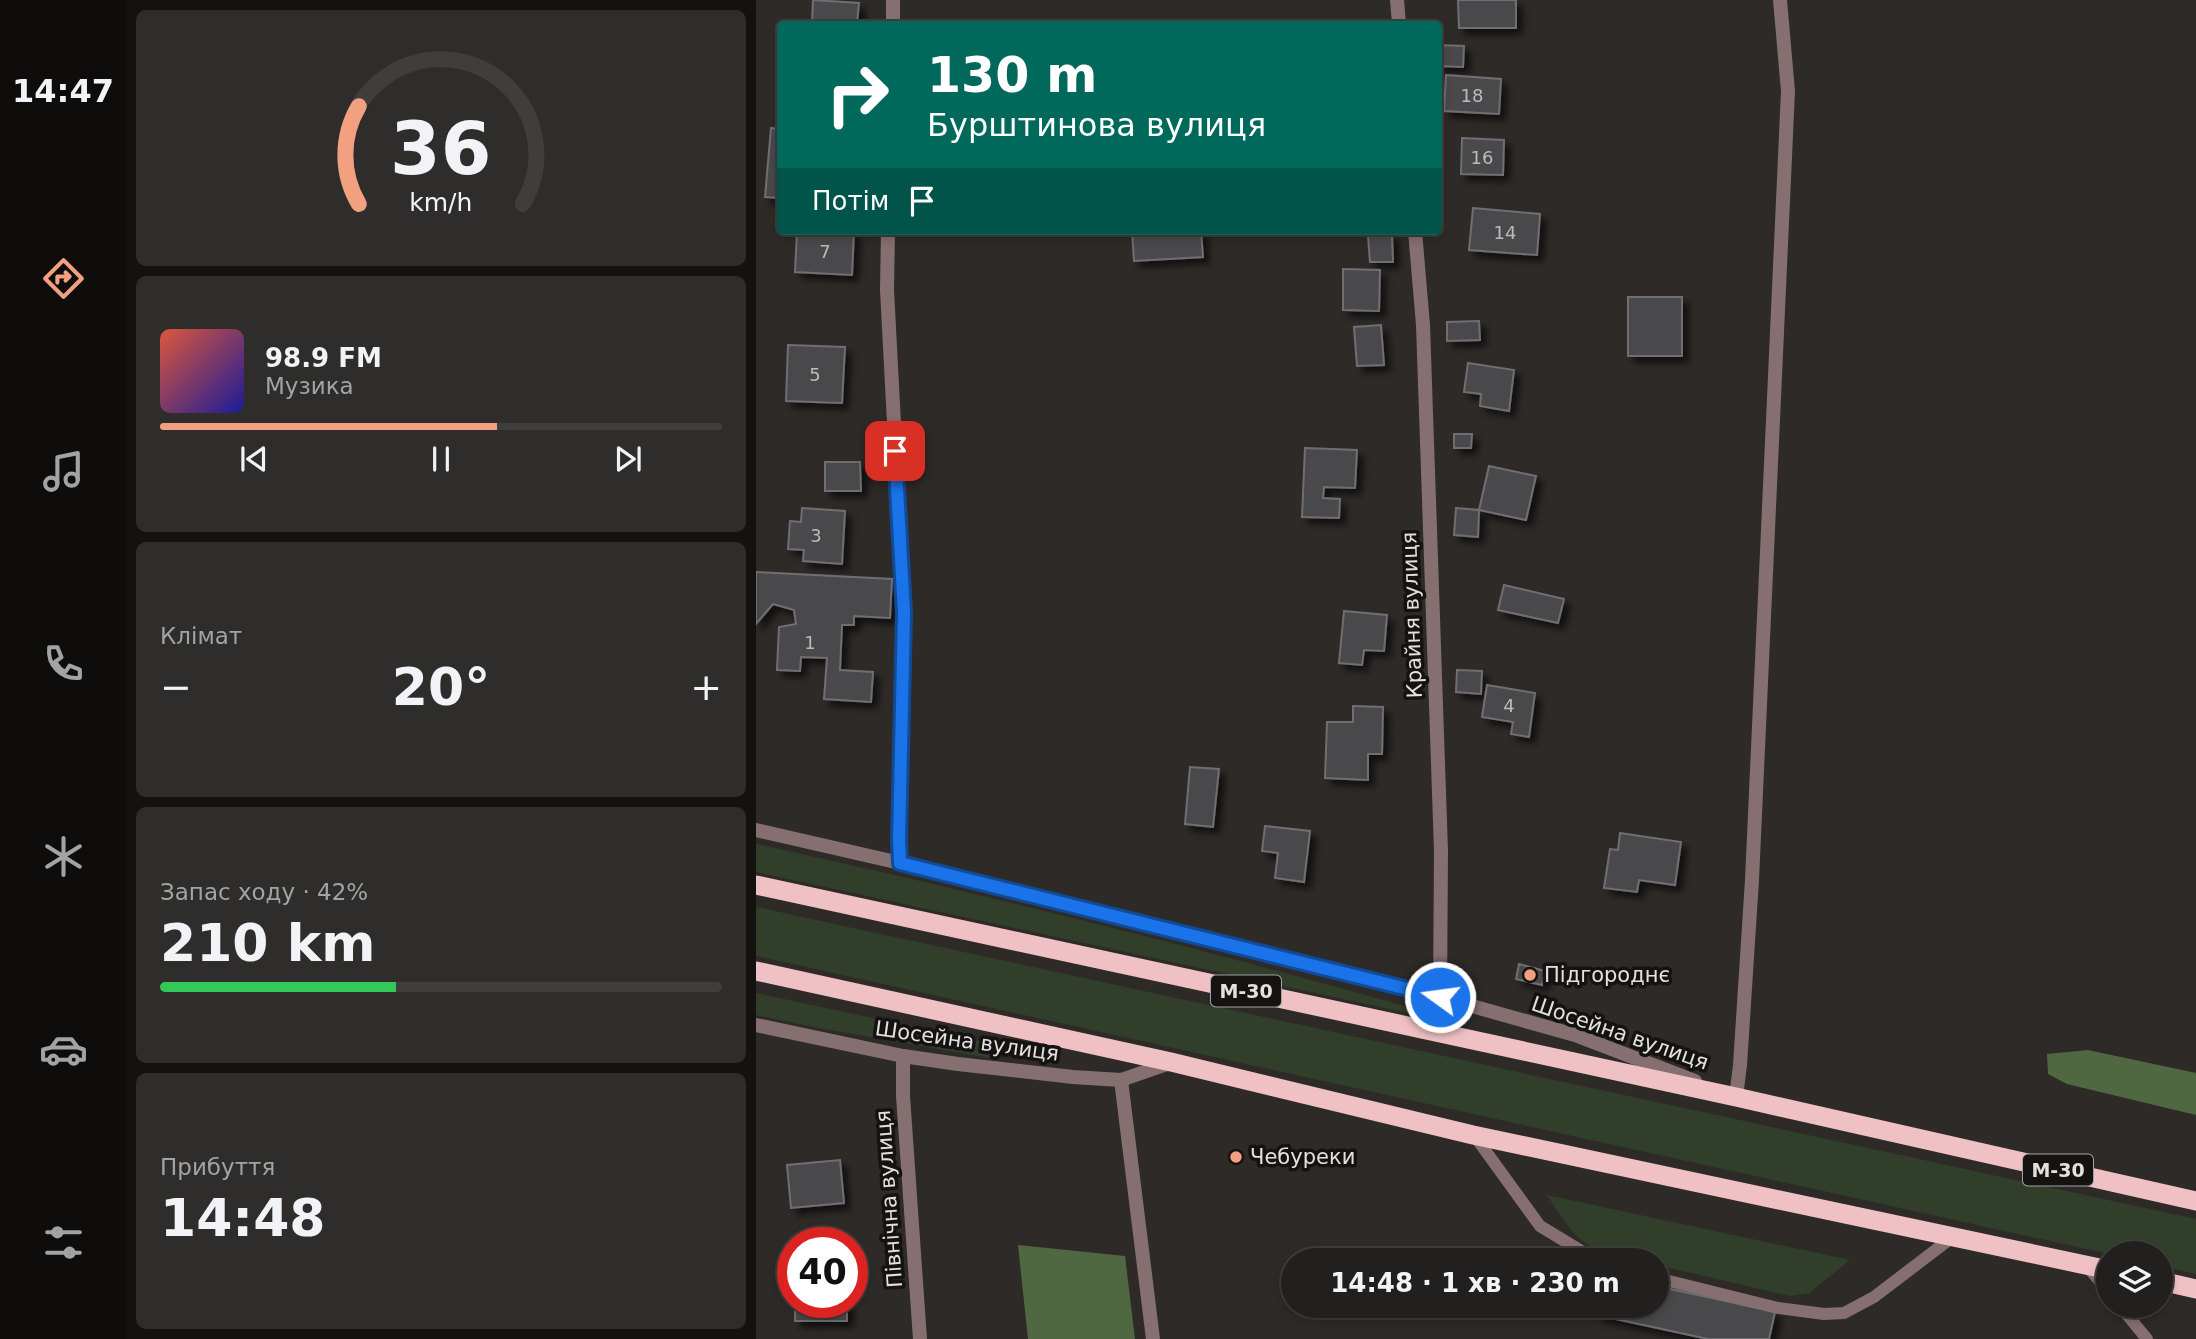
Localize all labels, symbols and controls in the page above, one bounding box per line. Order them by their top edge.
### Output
text: 130 m [927,47,1097,104]
icon: right [812,49,903,140]
text: 14:47 [12,72,114,110]
house number: 18 [1461,85,1483,106]
text: 36 [390,106,492,191]
text: Бурштинова вулиця [927,106,1266,144]
house number: 16 [1471,147,1493,168]
icon: arrive [903,182,941,220]
text: Потім [812,186,889,216]
text: km/h [409,188,473,217]
house number: 14 [1494,222,1516,243]
house number: 7 [819,241,831,262]
icon: directions [39,254,88,303]
text: 98.9 FM [265,343,382,373]
house number: 5 [809,364,821,385]
text: Музика [265,373,354,399]
pin [865,421,925,481]
icon: arrive [876,432,914,470]
icon: previous [235,440,273,478]
icon: pause [422,440,460,478]
icon: next [609,440,647,478]
icon: music [39,447,88,496]
house number: 3 [810,525,822,546]
street label: Крайня вулиця [1397,531,1427,699]
text: Клімат [160,623,242,649]
house number: 1 [804,632,816,653]
icon: phone [39,639,88,688]
text: 20° [392,657,490,717]
text: − [160,665,192,709]
text: + [690,665,722,709]
house number: 4 [1503,695,1515,716]
icon: climate [39,832,88,881]
text: Запас ходу · 42% [160,879,368,905]
text: 210 km [160,913,375,973]
position arrow [1403,960,1477,1034]
place label: Підгороднє [1544,963,1670,987]
marker: Підгороднє [1522,967,1538,983]
road number: М-30 [1211,976,1281,1007]
street label: Шосейна вулиця [1528,991,1712,1075]
street label: Шосейна вулиця [873,1016,1061,1066]
icon: car [39,1025,88,1074]
street label: Північна вулиця [871,1109,907,1289]
place label: Чебуреки [1250,1145,1355,1169]
marker: Чебуреки [1228,1149,1244,1165]
text: Прибуття [160,1154,275,1180]
road number: М-30 [2023,1154,2093,1186]
text: 14:48 [160,1188,326,1248]
icon: filters [39,1218,88,1267]
speed limit sign: 40 [777,1227,868,1318]
map controls [2096,1241,2173,1318]
button: layers [2096,1241,2173,1318]
text: 14:48 · 1 хв · 230 m [1330,1268,1620,1298]

